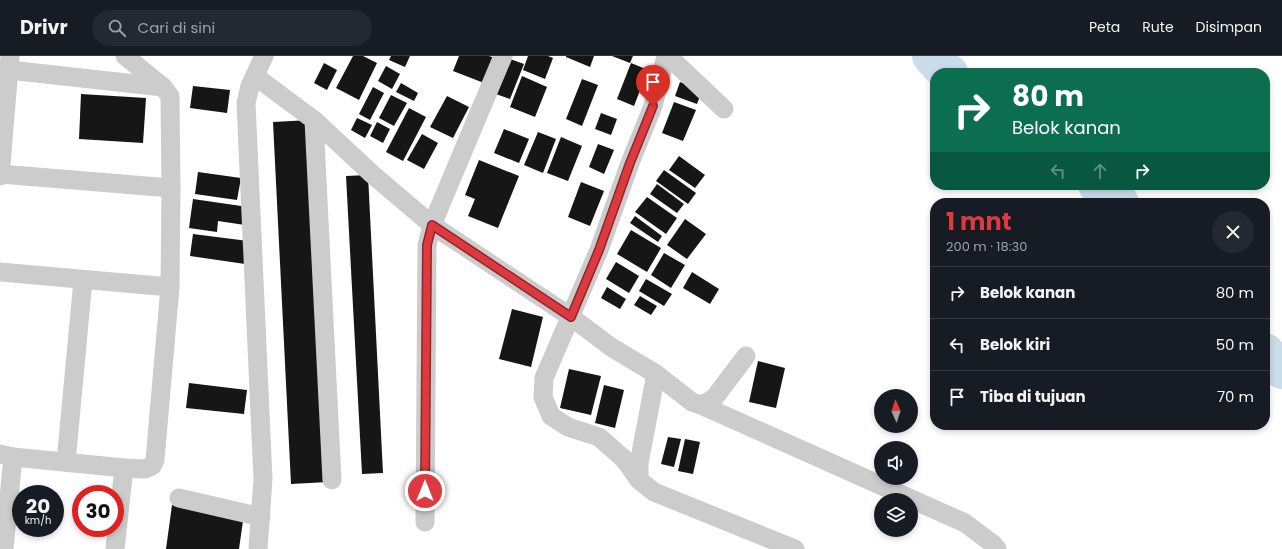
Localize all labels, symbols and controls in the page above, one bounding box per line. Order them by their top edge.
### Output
search box [92,10,372,46]
text: Drivr [20,14,68,41]
icon: search [106,17,128,39]
text: Cari di sini [138,17,215,38]
text: Peta [1089,17,1120,37]
text: Rute [1142,17,1174,37]
text: Disimpan [1196,17,1262,37]
pin [636,65,670,106]
icon: arrive [642,71,664,93]
text: 80 m [1012,77,1084,116]
icon: right [946,84,998,136]
text: Belok kanan [1012,115,1121,140]
icon: left [1047,160,1069,182]
icon: ahead [1089,160,1111,182]
icon: right [1131,160,1153,182]
text: 1 mnt [946,205,1011,238]
button: close [1212,211,1254,253]
text: 200 m · 18:30 [946,237,1027,256]
icon: right [946,282,968,304]
text: Belok kanan [980,282,1075,303]
text: 80 m [1216,282,1254,303]
icon: left [946,334,968,356]
text: Belok kiri [980,334,1050,355]
text: 50 m [1216,334,1254,355]
icon: arrive [946,386,968,408]
text: Tiba di tujuan [980,386,1086,407]
text: 70 m [1217,386,1254,407]
north arrow [874,389,918,433]
map controls [874,389,918,537]
button: sound [874,441,918,485]
position arrow [404,470,446,512]
speed limit sign: 30 [72,485,124,537]
text: 20 [26,492,50,520]
button: layers [874,493,918,537]
text: km/h [25,513,51,528]

